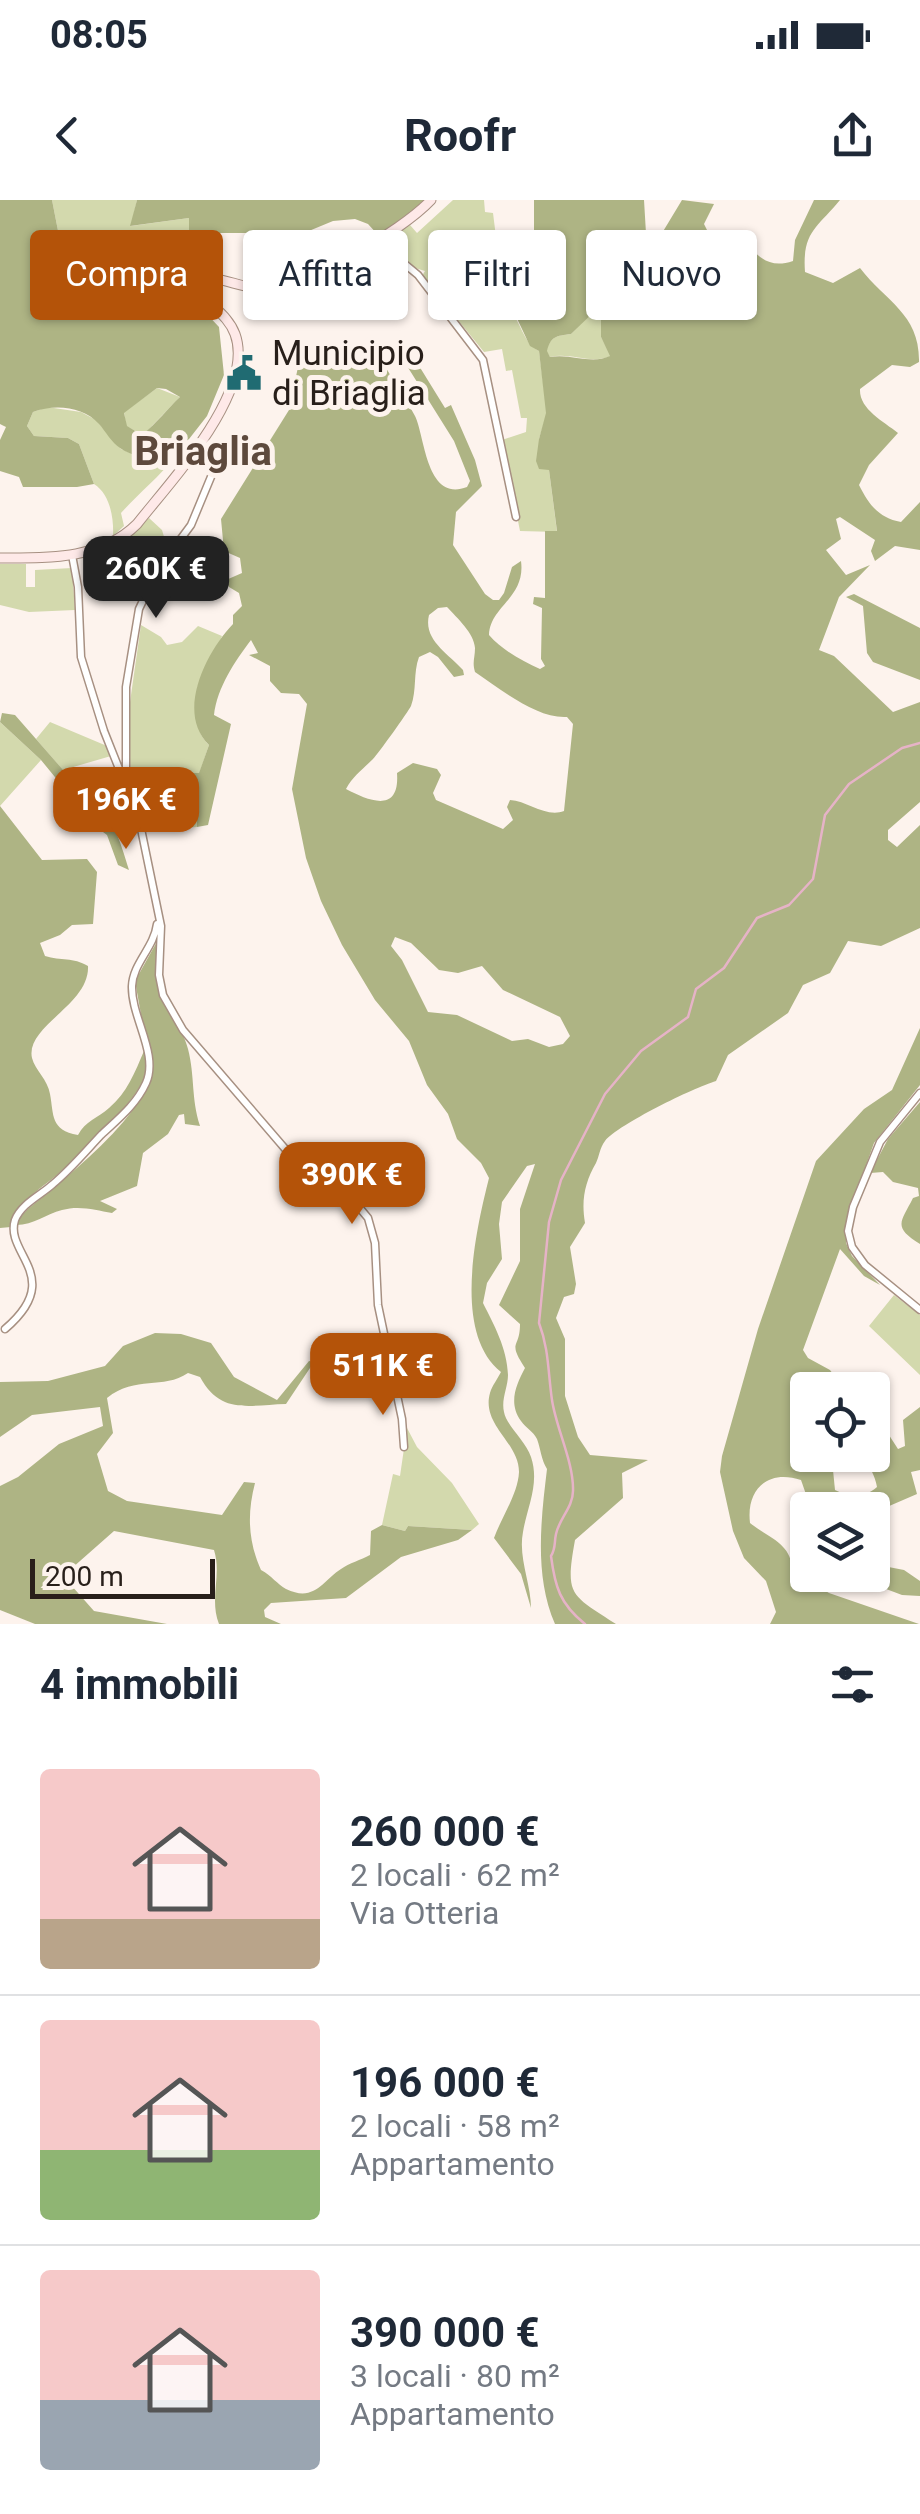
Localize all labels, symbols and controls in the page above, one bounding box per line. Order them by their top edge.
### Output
text: 08:05 [50,13,148,57]
icon: back [40,108,95,163]
icon: share [825,108,880,163]
text: Roofr [404,109,516,162]
chip: Compra [30,230,223,320]
chip: Affitta [243,230,408,320]
chip: Filtri [428,230,566,320]
chip: Nuovo [586,230,757,320]
place label: Municipio di Briaglia [272,333,426,414]
public building icon: Municipio di Briaglia [225,354,263,392]
district label: Briaglia [134,428,272,475]
pin: 260K € [75,536,237,621]
text: 260K € [105,549,207,587]
pin: 196K € [45,767,207,852]
text: 196K € [75,780,177,818]
pin: 390K € [271,1142,433,1227]
text: 390K € [301,1155,403,1193]
pin: 511K € [302,1333,464,1418]
text: 511K € [332,1346,434,1384]
map controls [790,1372,890,1592]
button: locate [790,1372,890,1472]
button: layers [790,1492,890,1592]
scale bar [30,1554,215,1598]
text: 200 m [45,1560,124,1593]
icon: filters [825,1657,880,1712]
text: 4 immobili [40,1660,239,1709]
text: 260 000 € [350,1807,540,1856]
icon: home [120,1809,240,1929]
text: 2 locali · 62 m² [350,1856,560,1894]
text: Via Otteria [350,1894,499,1932]
text: 196 000 € [350,2058,540,2107]
icon: home [120,2060,240,2180]
text: 2 locali · 58 m² [350,2107,560,2145]
text: Appartamento [350,2145,555,2183]
text: 390 000 € [350,2308,540,2357]
icon: home [120,2310,240,2430]
text: 3 locali · 80 m² [350,2357,560,2395]
text: Appartamento [350,2395,555,2433]

